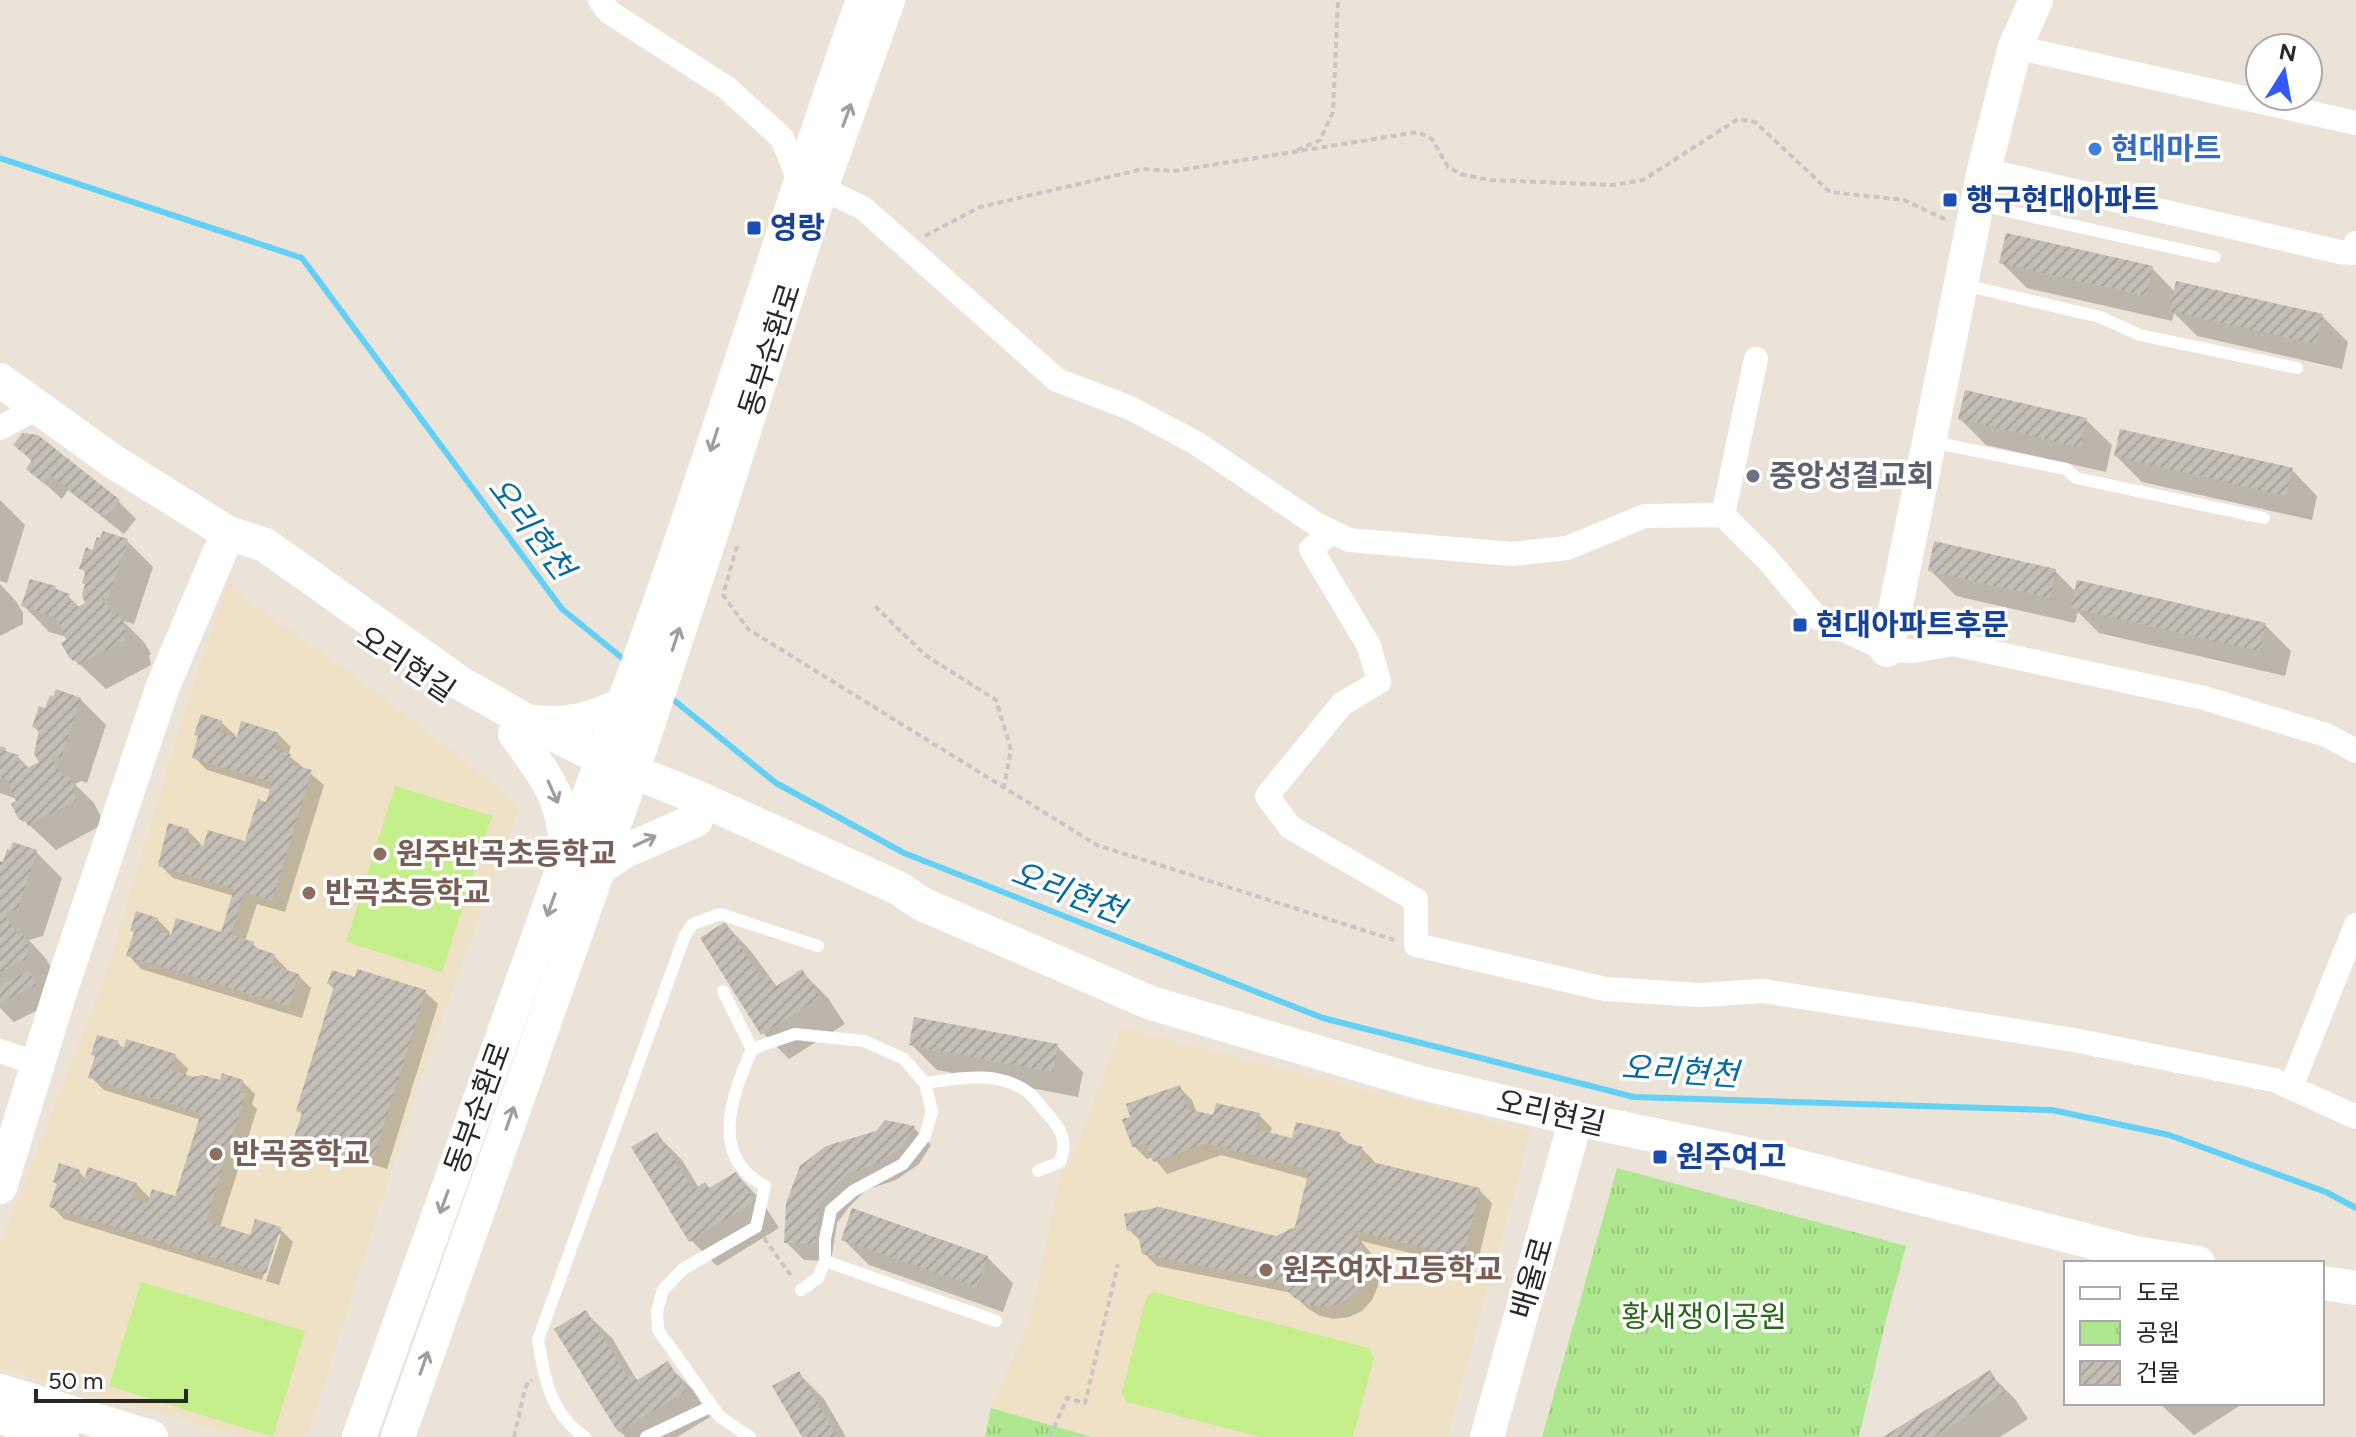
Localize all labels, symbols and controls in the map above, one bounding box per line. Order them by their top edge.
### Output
north arrow [2244,32,2324,112]
text: N [2277,38,2299,68]
one-way arrow [841,103,856,128]
place label: 현대마트 [2111,130,2221,167]
marker: 현대마트 [2086,140,2104,158]
place label: 행구현대아파트 [1966,181,2159,218]
marker: 행구현대아파트 [1941,191,1959,209]
place label: 영랑 [770,209,825,246]
marker: 영랑 [745,219,763,237]
street label: 동부순환로 [731,279,808,421]
one-way arrow [706,427,721,453]
place label: 중앙성결교회 [1769,457,1935,494]
marker: 중앙성결교회 [1744,467,1762,485]
water label: 오리현천 [480,470,584,589]
place label: 현대아파트후문 [1816,606,2009,643]
marker: 현대아파트후문 [1791,616,1809,634]
street label: 오리현길 [350,617,462,710]
one-way arrow [669,627,684,653]
one-way arrow [546,779,561,803]
one-way arrow [633,833,657,848]
place label: 원주반곡초등학교 [396,835,617,872]
marker: 원주반곡초등학교 [371,845,389,863]
water label: 오리현천 [1006,853,1133,932]
place label: 반곡초등학교 [325,874,491,911]
marker: 반곡초등학교 [300,884,318,902]
one-way arrow [542,892,557,917]
street label: 동부순환로 [437,1037,519,1179]
water label: 오리현천 [1620,1048,1744,1094]
street label: 오리현길 [1493,1082,1609,1143]
one-way arrow [504,1106,519,1131]
place label: 반곡중학교 [232,1135,370,1172]
place label: 원주여고 [1676,1138,1786,1175]
marker: 반곡중학교 [207,1145,225,1163]
marker: 원주여고 [1651,1148,1669,1166]
one-way arrow [435,1190,450,1215]
street label: 배울로 [1502,1233,1561,1323]
place label: 원주여자고등학교 [1282,1251,1503,1288]
marker: 원주여자고등학교 [1257,1261,1275,1279]
legend [2064,1261,2324,1405]
text: 도로 [2136,1278,2180,1307]
park label: 황새쟁이공원 [1621,1298,1787,1335]
text: 공원 [2136,1318,2180,1347]
one-way arrow [418,1351,433,1376]
scale bar [36,1353,186,1403]
text: 건물 [2136,1358,2180,1387]
text: 50 m [48,1366,104,1395]

